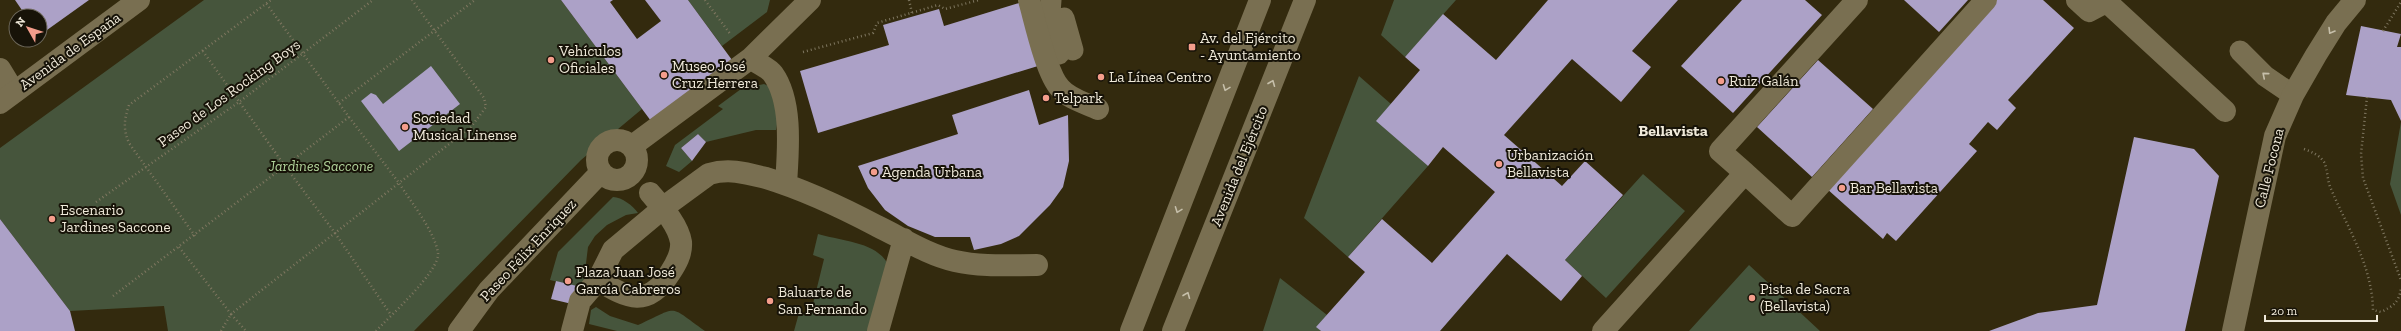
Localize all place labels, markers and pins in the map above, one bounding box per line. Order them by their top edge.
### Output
place label: Av. del Ejército - Ayuntamiento [1200,29,1301,64]
place label: Vehículos Oficiales [558,42,621,77]
marker: Av. del Ejército - Ayuntamiento [1187,42,1197,52]
marker: Vehículos Oficiales [546,55,556,65]
place label: Museo José Cruz Herrera [672,57,758,92]
place label: La Línea Centro [1109,68,1212,86]
marker: Museo José Cruz Herrera [659,70,669,80]
marker: La Línea Centro [1096,72,1106,82]
place label: Ruiz Galán [1729,72,1799,90]
marker: Ruiz Galán [1716,76,1726,86]
place label: Telpark [1054,89,1103,107]
marker: Telpark [1041,93,1051,103]
place label: Sociedad Musical Linense [413,109,517,144]
marker: Sociedad Musical Linense [400,122,410,132]
place label: Urbanización Bellavista [1507,146,1594,181]
marker: Urbanización Bellavista [1494,159,1504,169]
place label: Agenda Urbana [882,163,982,181]
marker: Agenda Urbana [869,167,879,177]
place label: Bar Bellavista [1850,179,1938,197]
marker: Bar Bellavista [1837,183,1847,193]
place label: Escenario Jardines Saccone [60,201,170,236]
marker: Escenario Jardines Saccone [47,214,57,224]
place label: Plaza Juan José García Cabreros [576,263,681,298]
marker: Plaza Juan José García Cabreros [563,276,573,286]
place label: Pista de Sacra (Bellavista) [1760,280,1850,315]
place label: Baluarte de San Fernando [778,283,867,318]
marker: Pista de Sacra (Bellavista) [1747,293,1757,303]
marker: Baluarte de San Fernando [765,296,775,306]

